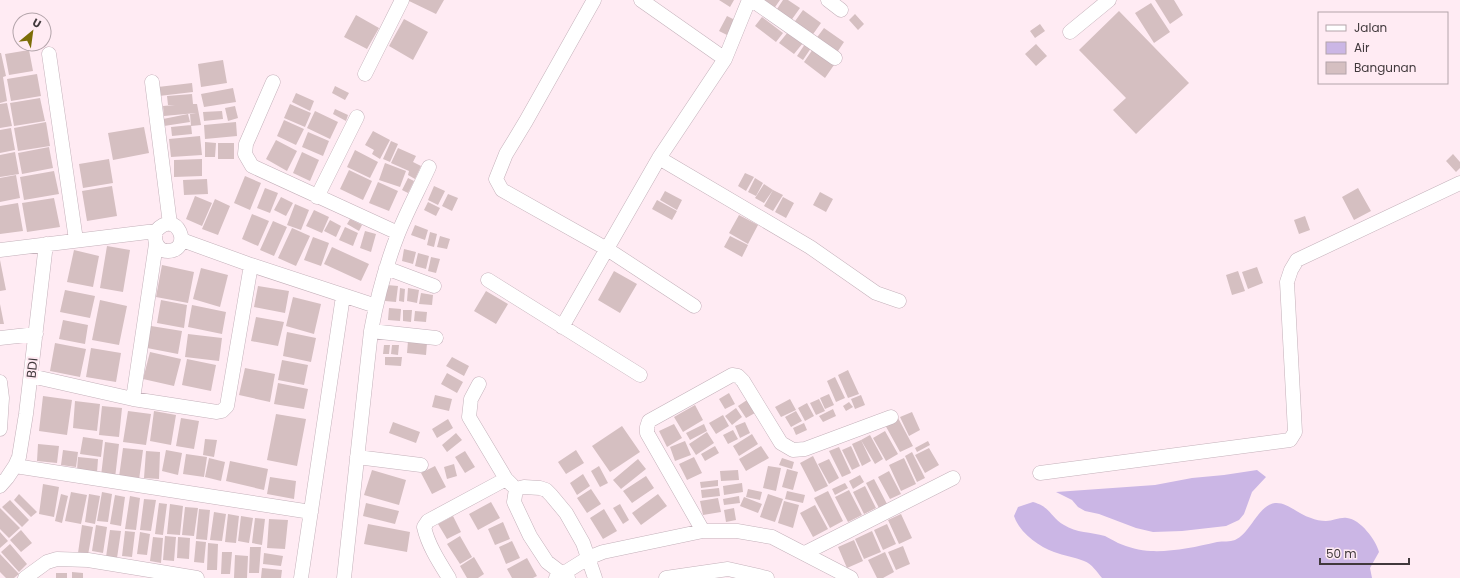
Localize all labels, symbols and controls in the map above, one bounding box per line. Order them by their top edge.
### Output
north arrow [12,12,52,52]
legend [1318,12,1448,84]
text: U [30,14,44,32]
text: Jalan [1354,19,1387,36]
text: Air [1354,39,1370,56]
text: Bangunan [1354,59,1416,76]
street label: BDI [21,357,43,379]
scale bar [1320,540,1409,566]
text: 50 m [1326,545,1357,562]

